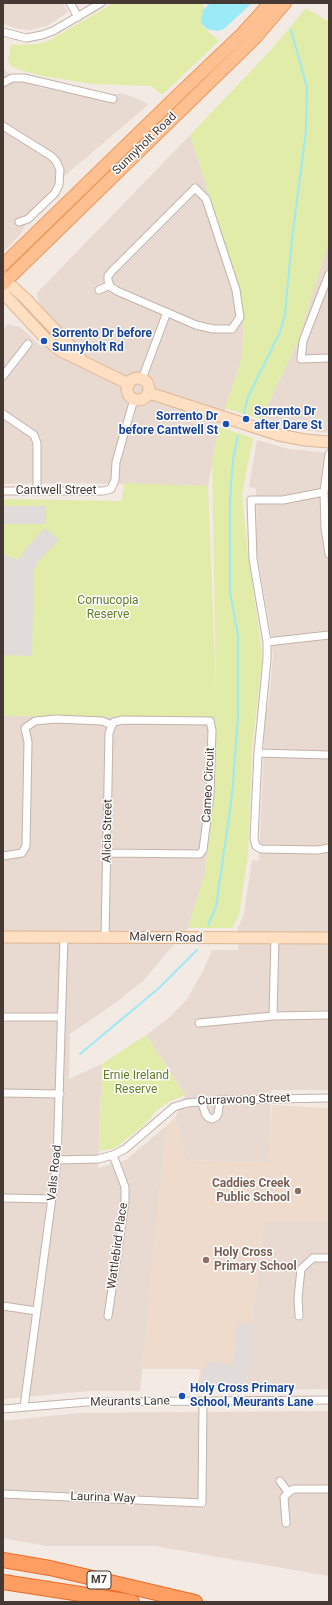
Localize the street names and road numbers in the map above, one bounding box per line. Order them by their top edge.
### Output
street label: Sunnyholt Road [110,110,180,178]
street label: Cantwell Street [16,484,96,498]
street label: Cameo Circuit [200,747,218,823]
street label: Alicia Street [100,799,116,863]
street label: Malvern Road [129,930,203,946]
street label: Currawong Street [197,1091,291,1109]
street label: Valis Road [45,1144,65,1202]
street label: Wattlebird Place [105,1202,131,1290]
street label: Meurants Lane [90,1394,170,1410]
street label: Laurina Way [70,1490,136,1506]
road number: M7 [87,1571,111,1589]

